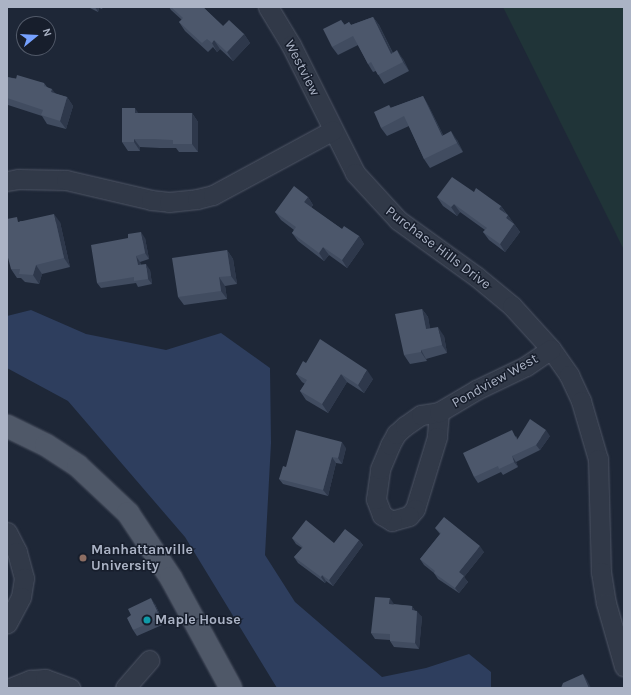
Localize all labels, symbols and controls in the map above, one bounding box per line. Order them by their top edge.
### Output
north arrow [16,16,56,56]
text: N [40,27,54,38]
street label: Westview [281,37,323,99]
street label: Purchase Hills Drive [382,203,494,293]
street label: Pondview West [449,350,541,412]
place label: Manhattanville University [91,542,193,574]
marker: Manhattanville University [78,553,88,563]
place label: Maple House [155,612,241,628]
marker: Maple House [142,615,152,625]

